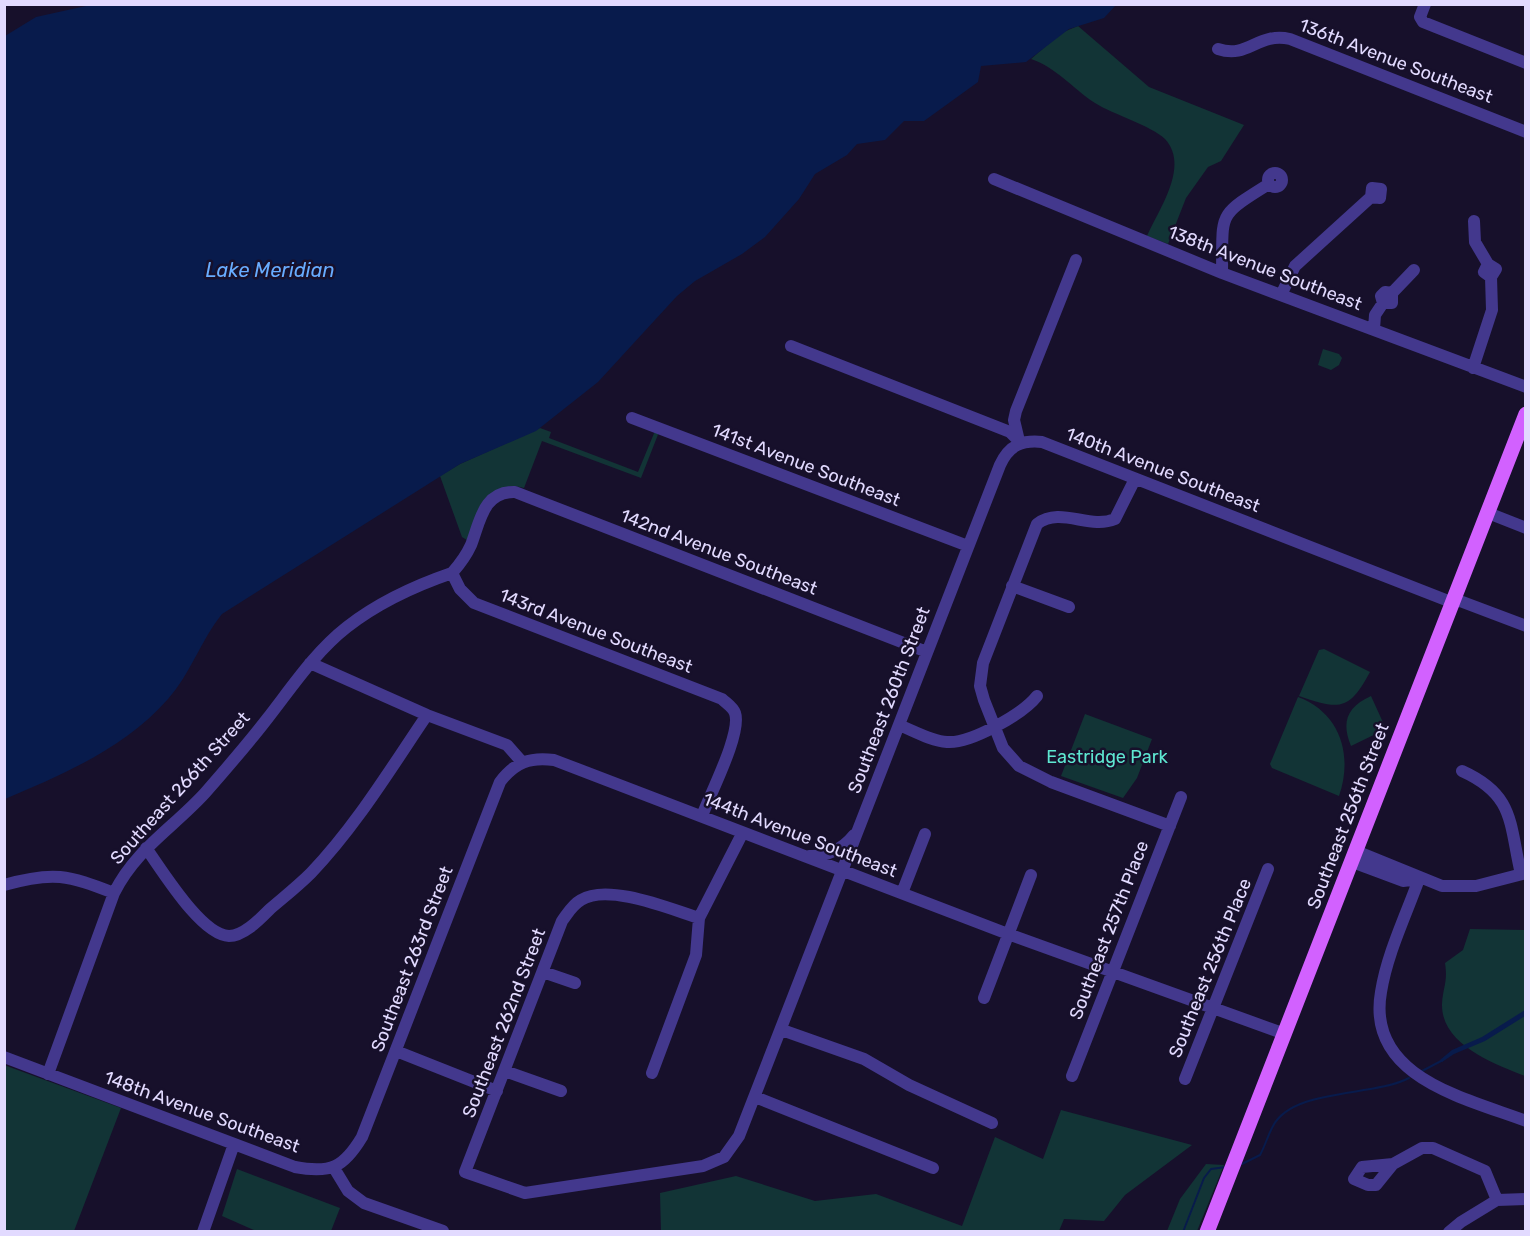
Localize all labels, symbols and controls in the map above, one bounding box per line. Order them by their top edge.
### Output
street label: 136th Avenue Southeast [1296,14,1496,108]
street label: 138th Avenue Southeast [1165,221,1365,315]
water label: Lake Meridian [206,258,335,282]
street label: 141st Avenue Southeast [709,419,903,511]
street label: 140th Avenue Southeast [1063,423,1263,517]
street label: 142nd Avenue Southeast [617,504,821,600]
street label: 143rd Avenue Southeast [496,584,696,678]
street label: Southeast 260th Street [843,603,935,797]
street label: Southeast 266th Street [106,707,254,869]
street label: Southeast 256th Street [1302,720,1394,912]
park label: Eastridge Park [1046,746,1169,768]
street label: 144th Avenue Southeast [700,788,900,882]
street label: Southeast 257th Place [1065,837,1153,1023]
street label: Southeast 263rd Street [366,863,458,1055]
street label: Southeast 256th Place [1164,875,1256,1061]
street label: Southeast 262nd Street [458,925,550,1121]
street label: 148th Avenue Southeast [101,1066,303,1158]

